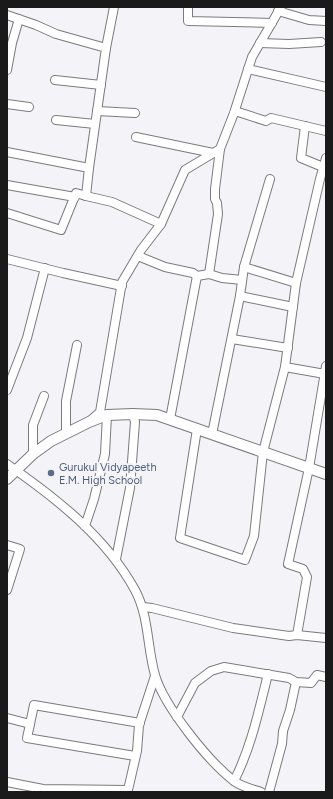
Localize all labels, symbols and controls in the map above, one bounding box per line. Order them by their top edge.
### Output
place label: Gurukul Vidyapeeth E.M. High School [59,461,157,487]
marker: Gurukul Vidyapeeth E.M. High School [46,468,56,478]

